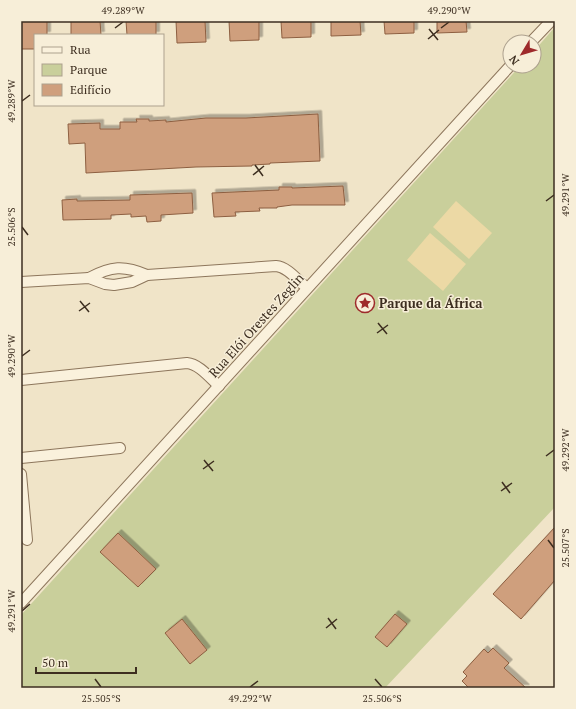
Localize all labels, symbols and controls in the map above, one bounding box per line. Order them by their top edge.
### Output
text: 49.289°W [101,4,145,17]
text: 49.290°W [427,4,471,17]
legend [34,34,164,106]
north arrow [502,34,542,74]
text: Rua [70,42,91,57]
text: N [506,52,522,68]
text: Parque [70,62,107,77]
text: 49.289°W [5,79,18,123]
text: Edifício [70,82,111,97]
text: 49.291°W [559,173,572,217]
text: 25.506°S [5,207,18,247]
street label: Rua Elói Orestes Zeglin [204,269,308,381]
place icon: Parque da África [354,292,376,314]
place label: Parque da África [379,294,483,312]
text: 49.290°W [5,334,18,378]
text: 49.292°W [559,428,572,472]
text: 25.507°S [559,528,572,568]
text: 49.291°W [5,589,18,633]
scale bar [36,649,136,675]
text: 50 m [42,655,69,670]
text: 25.505°S [81,692,121,705]
text: 49.292°W [228,692,272,705]
text: 25.506°S [362,692,402,705]

